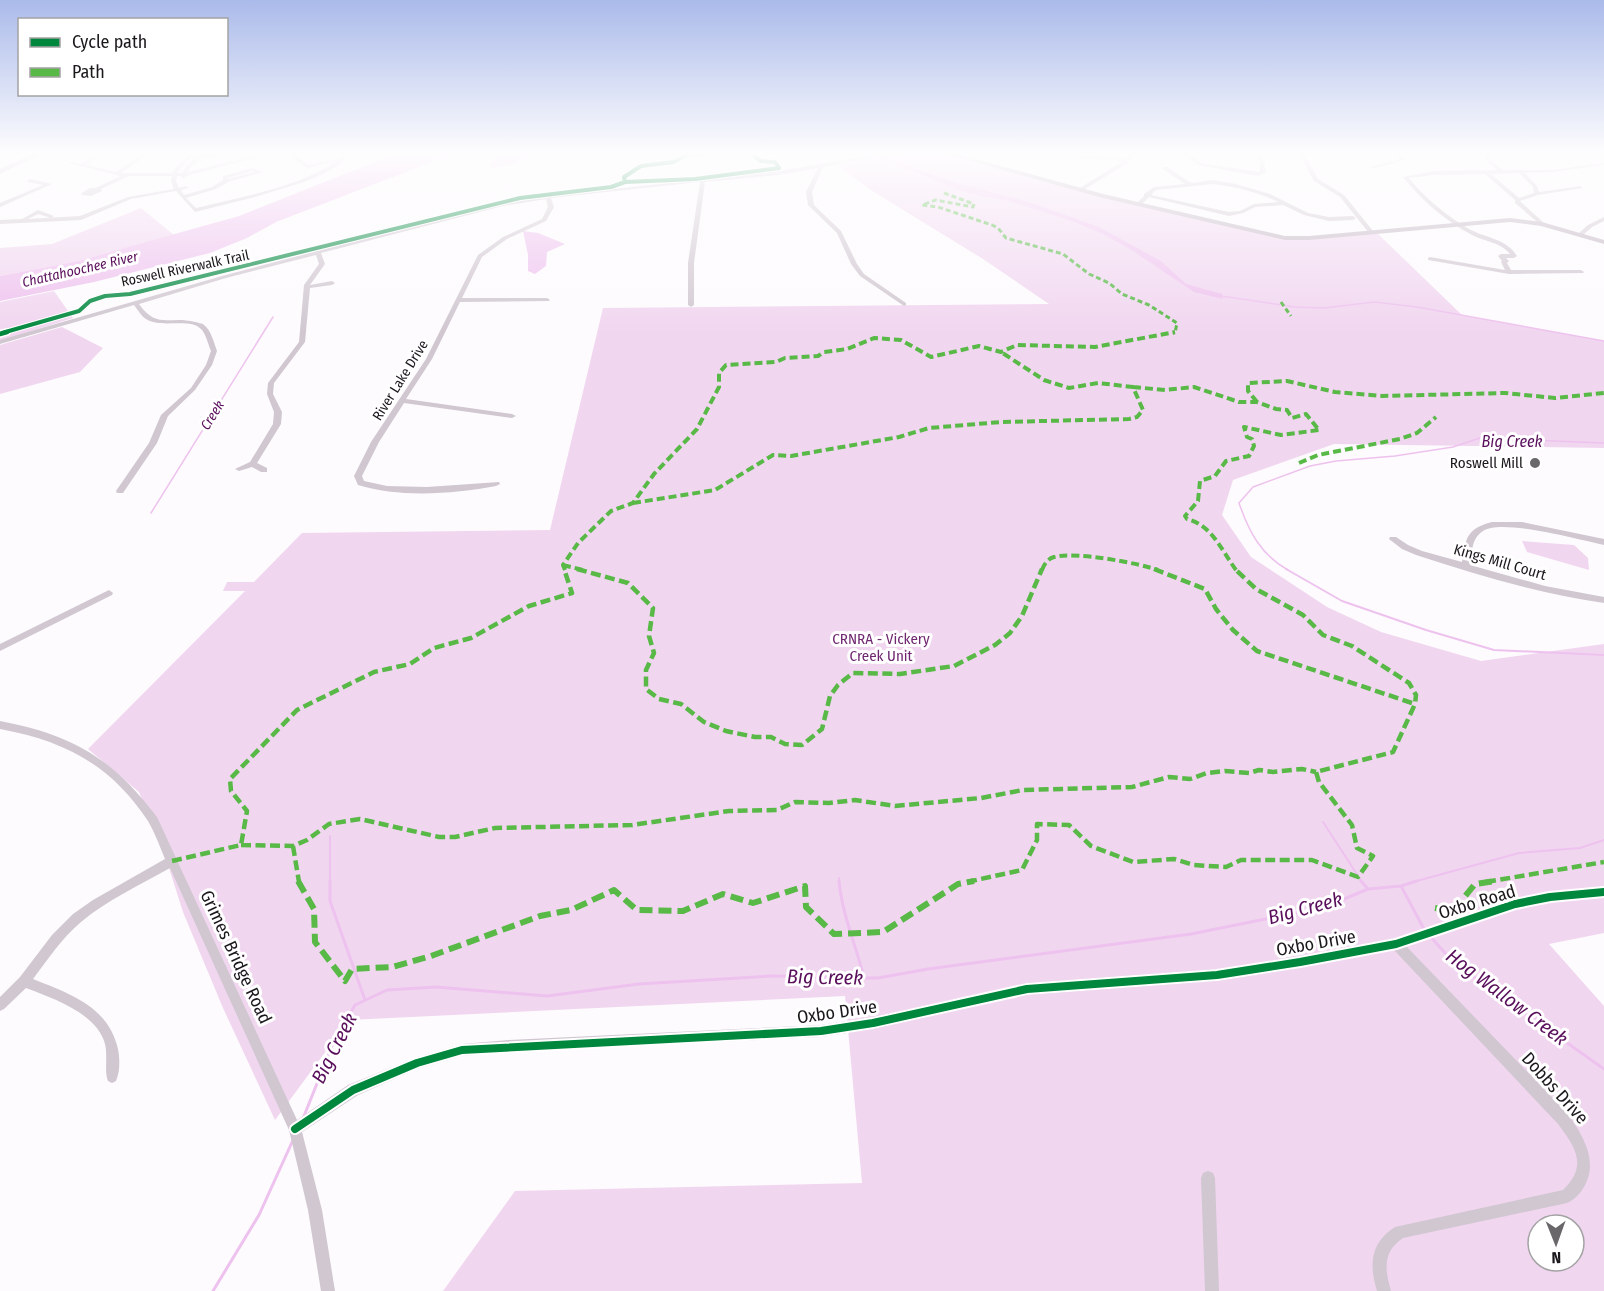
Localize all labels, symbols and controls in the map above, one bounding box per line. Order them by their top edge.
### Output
legend [18,18,228,96]
text: Cycle path [72,31,147,53]
text: Path [72,61,105,83]
street label: Roswell Riverwalk Trail [120,247,251,290]
water label: Chattahoochee River [21,248,141,291]
street label: River Lake Drive [369,337,432,424]
water label: Creek [197,397,228,433]
water label: Big Creek [1482,432,1542,451]
place label: Roswell Mill [1450,454,1523,472]
marker: Roswell Mill [1528,456,1542,470]
street label: Kings Mill Court [1452,540,1549,584]
park label: CRNRA - Vickery Creek Unit [832,630,930,665]
street label: Oxbo Road [1436,880,1518,924]
street label: Grimes Bridge Road [195,887,277,1027]
water label: Big Creek [1265,887,1345,929]
street label: Oxbo Drive [1275,925,1358,961]
water label: Hog Wallow Creek [1441,943,1573,1051]
water label: Big Creek [787,964,863,990]
street label: Oxbo Drive [796,995,878,1028]
water label: Big Creek [306,1009,362,1087]
street label: Dobbs Drive [1517,1048,1593,1129]
north arrow [1526,1213,1586,1273]
text: N [1551,1248,1561,1267]

